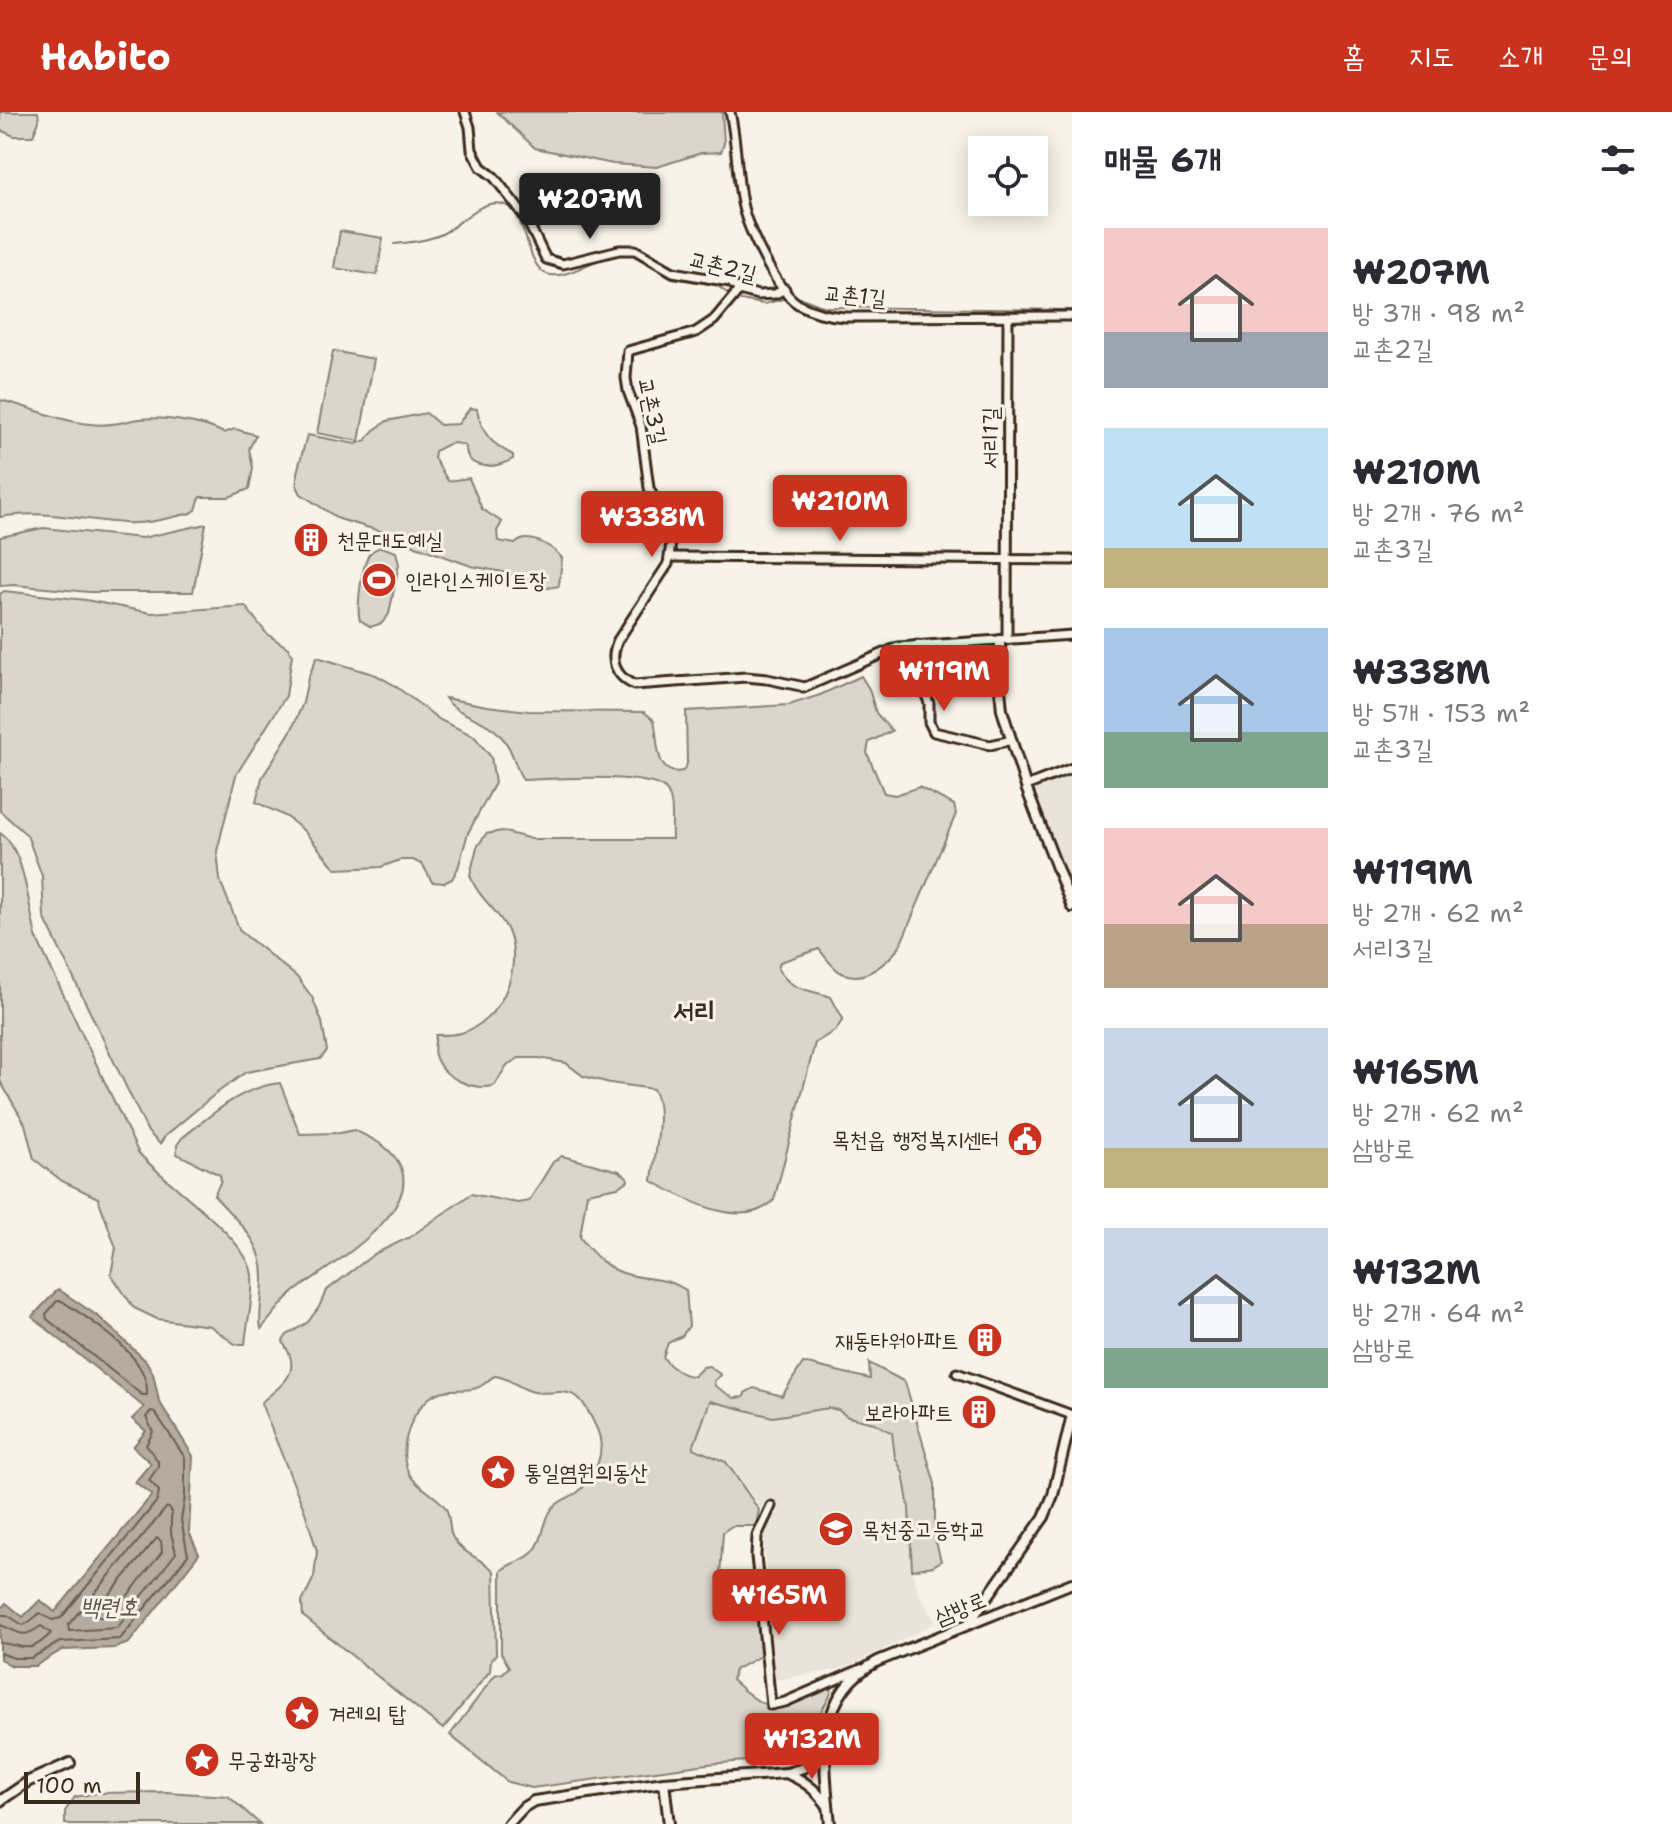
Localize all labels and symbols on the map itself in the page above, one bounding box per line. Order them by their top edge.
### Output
pin: ₩207M [534,173,646,241]
street label: 교촌2길 [686,244,760,289]
street label: 교촌1길 [823,278,888,313]
street label: 교촌3길 [631,375,674,448]
street label: 서리1길 [976,407,1005,469]
pin: ₩210M [784,475,896,543]
pin: ₩338M [596,491,708,559]
building icon: 천문대도예실 [292,521,330,559]
place label: 천문대도예실 [337,526,444,555]
sports icon: 인라인스케이트장 [360,561,398,599]
place label: 인라인스케이트장 [405,566,547,595]
pin: ₩119M [888,645,1000,713]
district label: 서리 [673,993,715,1028]
public building icon: 목천읍 행정복지센터 [1006,1120,1044,1158]
place label: 목천읍 행정복지센터 [832,1125,999,1154]
building icon: 재동타워아파트 [966,1321,1004,1359]
place label: 재동타워아파트 [835,1326,959,1355]
building icon: 보라아파트 [960,1393,998,1431]
place label: 보라아파트 [864,1398,953,1427]
place icon: 통일염원의동산 [479,1453,517,1491]
place label: 통일염원의동산 [524,1458,648,1487]
school or university icon: 목천중고등학교 [817,1510,855,1548]
place label: 목천중고등학교 [862,1515,986,1544]
pin: ₩165M [723,1569,835,1637]
street label: 삼방로 [930,1585,990,1632]
water label: 백련호 [80,1591,138,1623]
place icon: 겨레의 탑 [283,1694,321,1732]
place label: 겨레의 탑 [328,1699,407,1728]
pin: ₩132M [756,1713,868,1781]
place icon: 무궁화광장 [183,1741,221,1779]
place label: 무궁화광장 [228,1746,317,1775]
scale bar [24,1768,140,1804]

